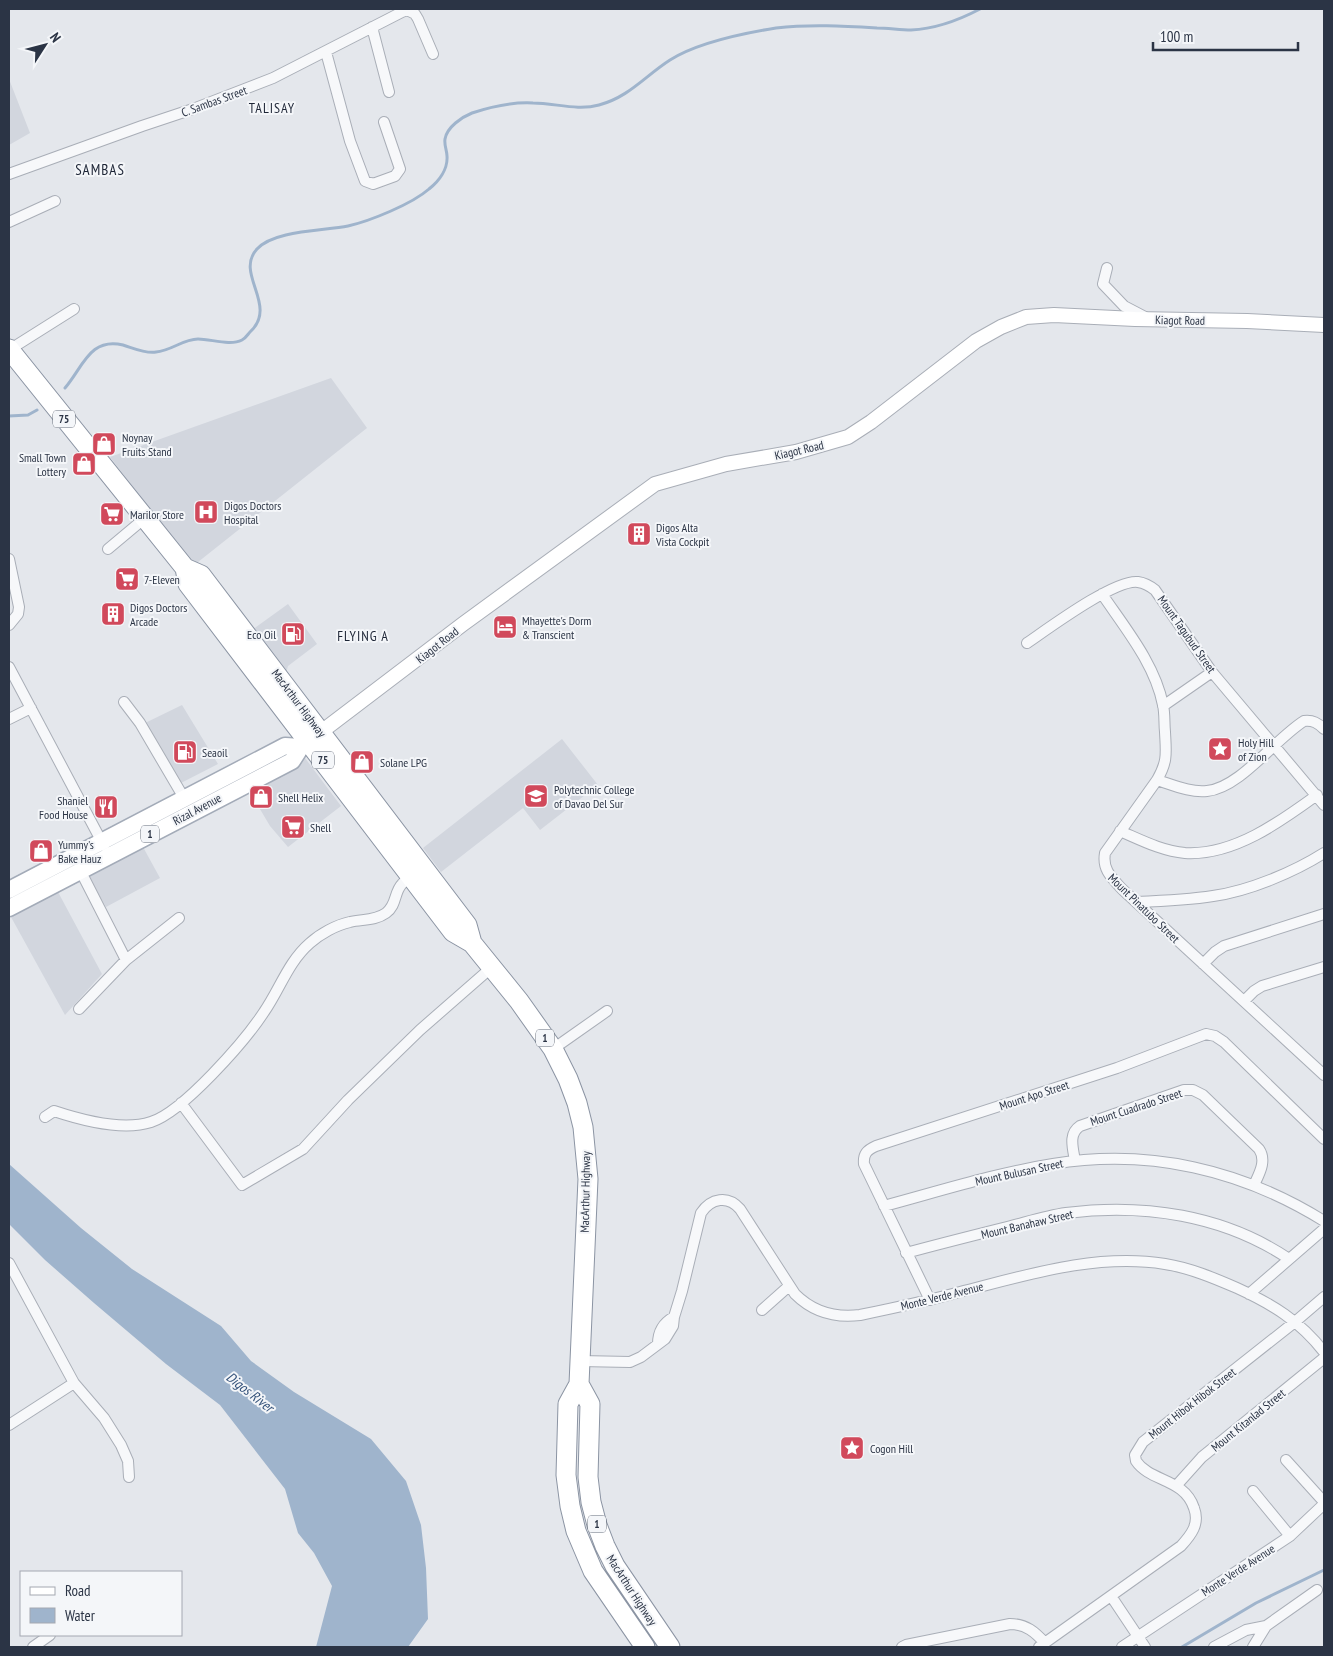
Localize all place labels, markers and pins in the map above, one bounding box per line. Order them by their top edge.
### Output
place label: Noynay Fruits Stand [122,430,172,459]
shop icon: Noynay Fruits Stand [91,431,117,457]
place label: Small Town Lottery [19,450,66,479]
shop icon: Small Town Lottery [71,451,97,477]
place label: Digos Doctors Hospital [224,498,281,527]
hospital icon: Digos Doctors Hospital [193,499,219,525]
supermarket icon: Marilor Store [99,501,125,527]
place label: Marilor Store [130,507,184,522]
place label: Digos Alta Vista Cockpit [655,520,710,549]
building icon: Digos Alta Vista Cockpit [626,521,652,547]
supermarket icon: 7-Eleven [114,566,140,592]
place label: 7-Eleven [144,572,180,587]
place label: Digos Doctors Arcade [130,600,187,629]
building icon: Digos Doctors Arcade [100,601,126,627]
place label: Mhayette's Dorm & Transcient [522,613,591,642]
hotel icon: Mhayette's Dorm & Transcient [492,614,518,640]
fuel station icon: Eco Oil [280,621,306,647]
place label: Eco Oil [247,627,276,642]
place label: Holy Hill of Zion [1238,735,1274,764]
place icon: Holy Hill of Zion [1207,736,1233,762]
fuel station icon: Seaoil [172,739,198,765]
place label: Seaoil [202,745,228,760]
shop icon: Solane LPG [349,749,375,775]
place label: Solane LPG [380,755,427,770]
place label: Polytechnic College of Davao Del Sur [554,782,635,811]
school or university icon: Polytechnic College of Davao Del Sur [523,783,549,809]
shop icon: Shell Helix [248,784,274,810]
place label: Shell Helix [278,790,323,805]
place label: Shaniel Food House [39,793,88,822]
restaurant icon: Shaniel Food House [93,794,119,820]
supermarket icon: Shell [280,814,306,840]
place label: Shell [310,820,331,835]
place label: Yummy's Bake Hauz [58,837,101,866]
shop icon: Yummy's Bake Hauz [28,838,54,864]
place icon: Cogon Hill [839,1435,865,1461]
place label: Cogon Hill [870,1441,913,1456]

